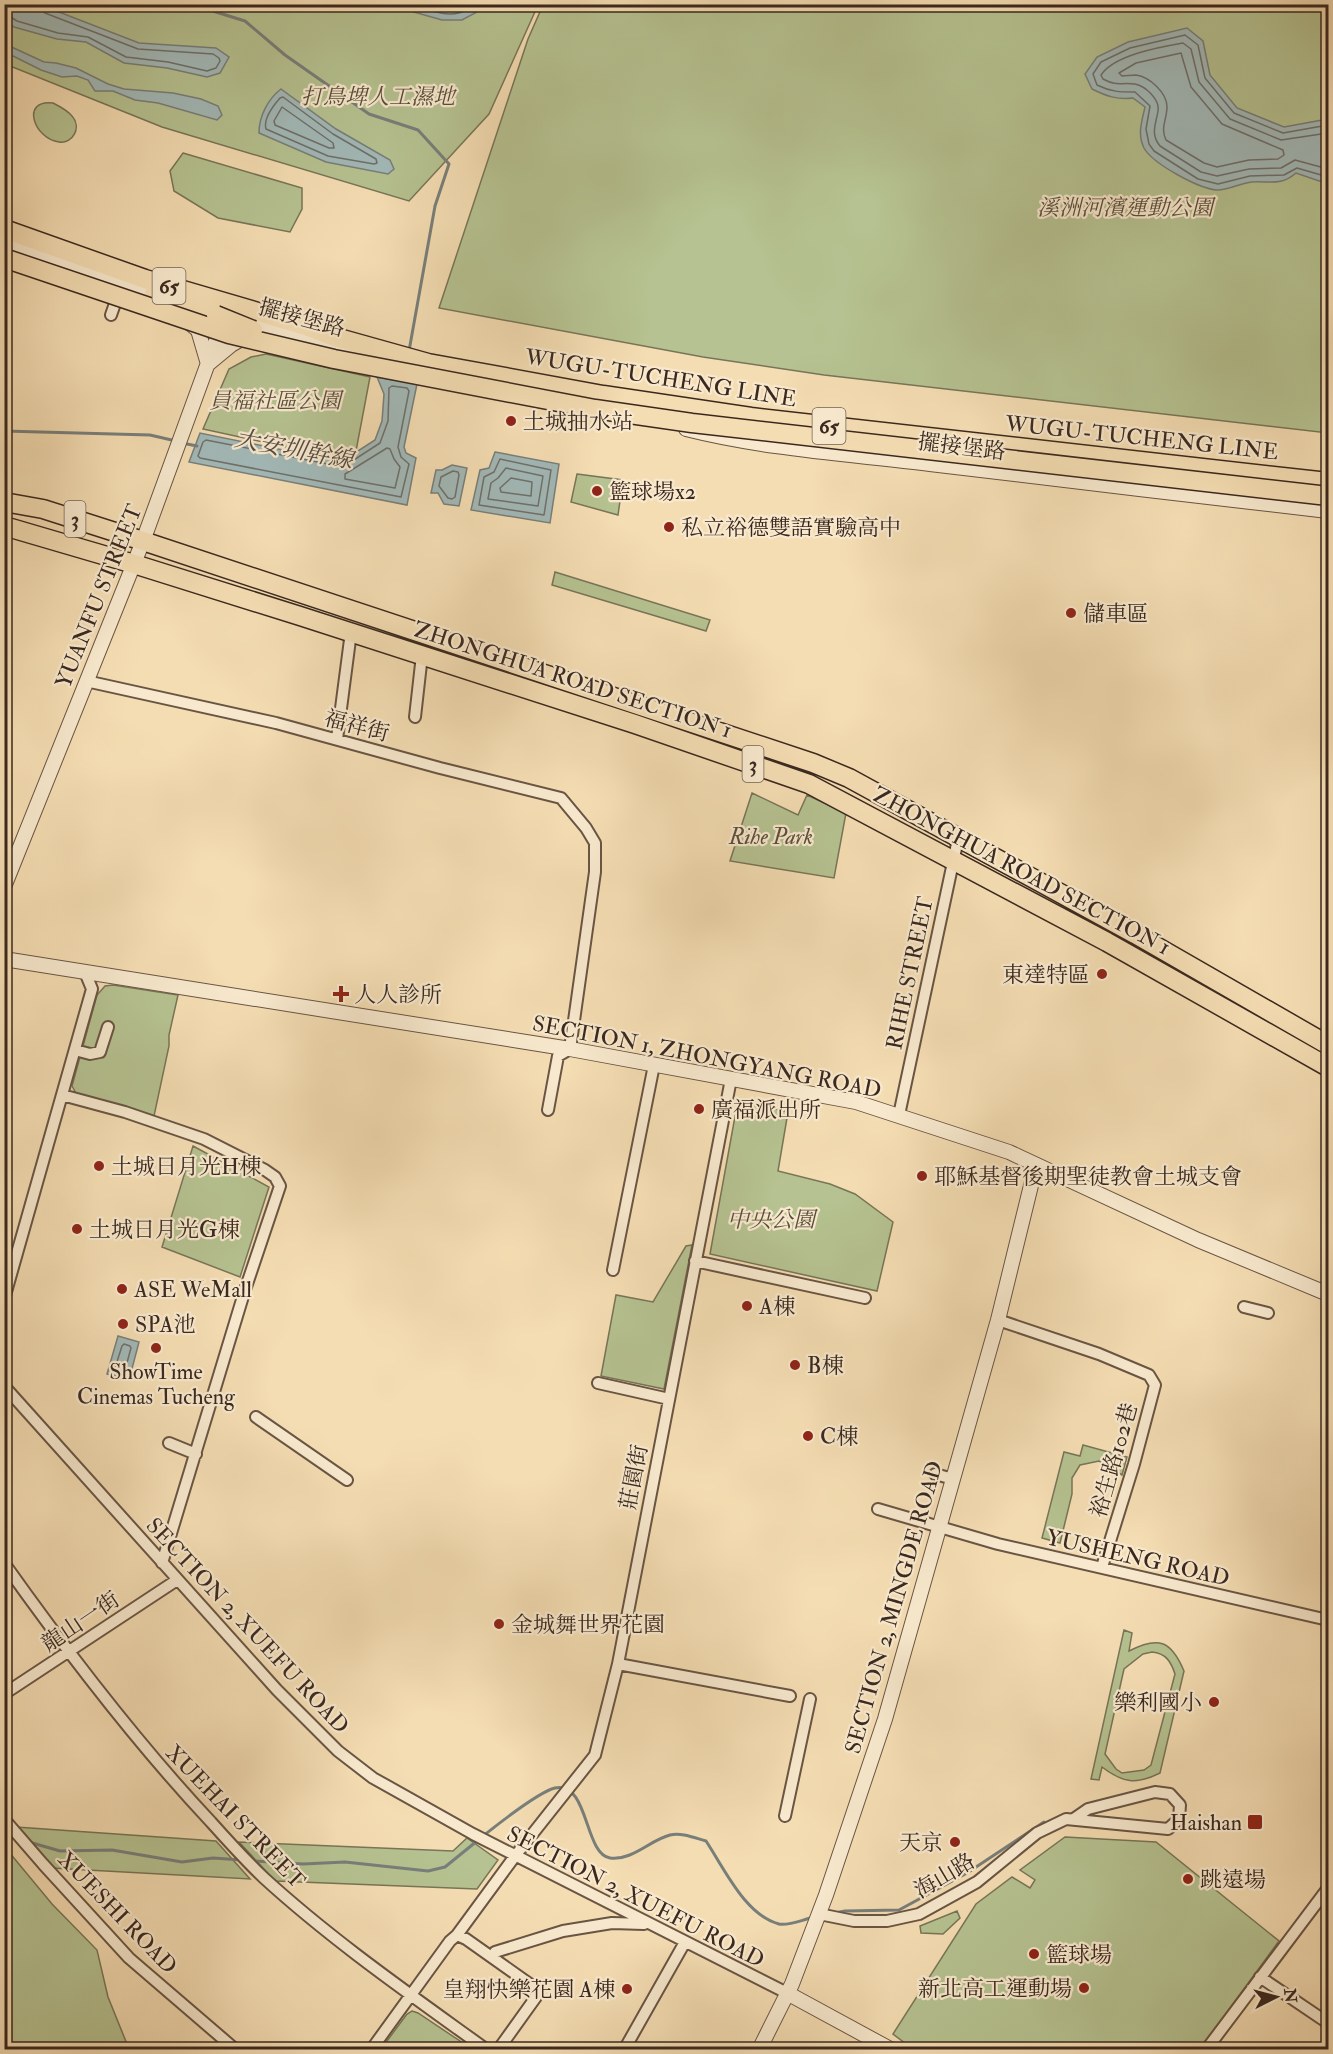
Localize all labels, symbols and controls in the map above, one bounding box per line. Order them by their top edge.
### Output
park label: 打鳥埤人工濕地 [301,83,457,111]
park label: 溪洲河濱運動公園 [1037,194,1216,222]
road number: 65 [152,268,186,304]
street label: 擺接堡路 [256,293,348,343]
street label: WUGU-TUCHENG LINE [522,343,799,413]
park label: 員福社區公園 [209,387,344,415]
place label: 土城抽水站 [523,408,633,436]
road number: 65 [812,408,846,444]
street label: WUGU-TUCHENG LINE [1003,410,1280,466]
marker: 土城抽水站 [504,414,518,428]
water label: 大安圳幹線 [232,423,359,477]
street label: 擺接堡路 [916,428,1007,466]
place label: 籃球場x2 [609,478,696,506]
marker: 籃球場x2 [590,484,604,498]
street label: YUANFU STREET [49,500,149,692]
road number: 3 [64,501,86,537]
place label: 私立裕德雙語實驗高中 [681,514,901,542]
marker: 私立裕德雙語實驗高中 [662,520,676,534]
place label: 儲車區 [1083,600,1149,628]
marker: 儲車區 [1064,606,1078,620]
street label: ZHONGHUA ROAD SECTION 1 [410,615,735,745]
street label: 福祥街 [321,704,392,748]
road number: 3 [742,746,764,782]
street label: ZHONGHUA ROAD SECTION 1 [868,780,1175,961]
park label: Rihe Park [728,823,813,851]
street label: RIHE STREET [880,894,940,1052]
place label: 東達特區 [1002,961,1090,989]
marker: 東達特區 [1095,967,1109,981]
place label: 人人診所 [354,981,442,1009]
marker: 人人診所 [332,985,350,1003]
street label: SECTION 1, ZHONGYANG ROAD [530,1009,883,1105]
place label: 廣福派出所 [711,1096,821,1124]
marker: 廣福派出所 [692,1102,706,1116]
place label: 土城日月光H棟 [111,1153,261,1181]
marker: 土城日月光H棟 [92,1159,106,1173]
place label: 耶穌基督後期聖徒教會土城支會 [934,1163,1242,1191]
marker: 耶穌基督後期聖徒教會土城支會 [915,1169,929,1183]
park label: 中央公園 [727,1206,818,1234]
place label: 土城日月光G棟 [89,1216,240,1244]
marker: 土城日月光G棟 [70,1222,84,1236]
place label: ASE WeMall [133,1276,252,1304]
marker: ASE WeMall [115,1282,129,1296]
place label: A棟 [758,1293,795,1321]
marker: A棟 [740,1299,754,1313]
place label: SPA池 [135,1311,195,1339]
marker: SPA池 [116,1317,130,1331]
marker: ShowTime Cinemas Tucheng [149,1341,163,1355]
place label: B棟 [807,1352,843,1380]
place label: ShowTime Cinemas Tucheng [77,1358,236,1411]
marker: B棟 [788,1358,802,1372]
street label: 裕生路102巷 [1084,1400,1144,1521]
place label: C棟 [820,1423,858,1451]
marker: C棟 [801,1429,815,1443]
street label: 莊園街 [614,1442,654,1512]
street label: SECTION 2, MINGDE ROAD [839,1458,949,1757]
street label: SECTION 2, XUEFU ROAD [140,1512,355,1739]
street label: YUSHENG ROAD [1043,1523,1232,1593]
street label: 龍山一街 [36,1586,125,1658]
place label: 金城舞世界花園 [511,1611,665,1639]
marker: 金城舞世界花園 [492,1617,506,1631]
place label: 樂利國小 [1114,1689,1202,1717]
marker: 樂利國小 [1207,1695,1221,1709]
street label: XUEHAI STREET [160,1739,312,1895]
place label: Haishan [1170,1809,1242,1837]
marker: Haishan [1246,1813,1264,1831]
street label: SECTION 2, XUEFU ROAD [502,1820,769,1974]
place label: 天京 [899,1829,943,1857]
marker: 天京 [948,1835,962,1849]
street label: XUESHI ROAD [52,1845,183,1980]
street label: 海山路 [909,1847,980,1905]
place label: 跳遠場 [1200,1866,1266,1894]
marker: 跳遠場 [1181,1872,1195,1886]
place label: 籃球場 [1046,1941,1112,1969]
marker: 籃球場 [1027,1947,1041,1961]
north arrow [1246,1967,1306,2027]
place label: 新北高工運動場 [918,1975,1072,2003]
place label: 皇翔快樂花園 A棟 [442,1976,615,2004]
marker: 新北高工運動場 [1077,1981,1091,1995]
marker: 皇翔快樂花園 A棟 [620,1982,634,1996]
text: N [1279,1986,1301,2004]

